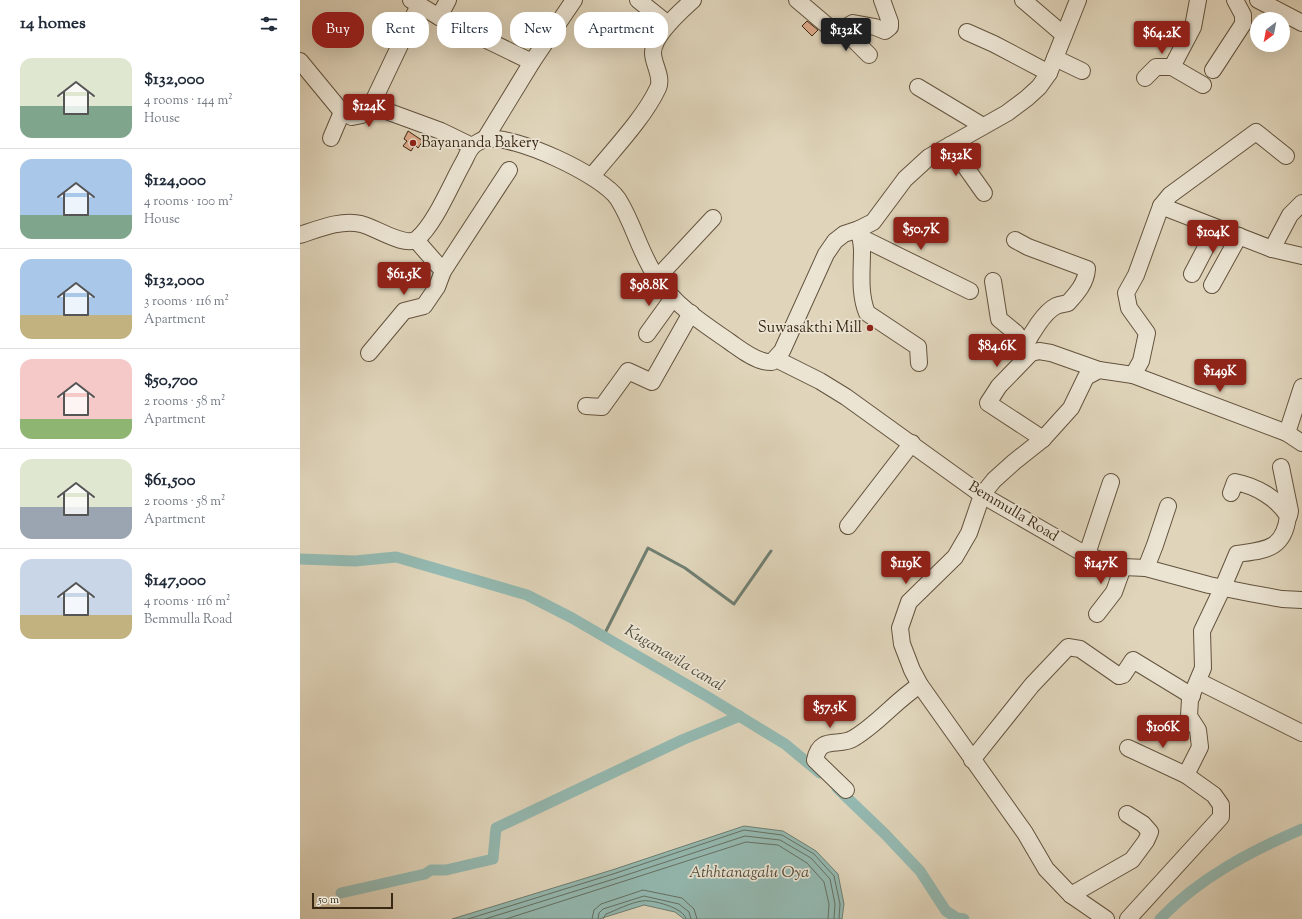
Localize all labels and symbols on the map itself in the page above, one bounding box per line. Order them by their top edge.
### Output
north arrow [1250,12,1290,52]
pin: $132K [818,18,874,52]
pin: $64.2K [1129,21,1195,55]
pin: $124K [341,94,397,128]
place label: Bayananda Bakery [421,133,539,154]
marker: Bayananda Bakery [408,138,418,148]
pin: $132K [928,143,984,177]
pin: $50.7K [888,217,954,251]
pin: $104K [1185,220,1241,254]
pin: $61.5K [371,262,437,296]
pin: $98.8K [616,273,682,307]
place label: Suwasakthi Mill [758,318,862,339]
marker: Suwasakthi Mill [865,323,875,333]
pin: $84.6K [964,334,1030,368]
pin: $149K [1192,359,1248,393]
street label: Bemmulla Road [964,477,1063,548]
pin: $119K [878,551,934,585]
pin: $147K [1073,551,1129,585]
water label: Kuganavila canal [620,620,728,698]
pin: $57.5K [797,695,863,729]
pin: $106K [1135,715,1191,749]
water label: Athhtanagalu Oya [689,862,809,885]
scale bar [312,891,393,910]

